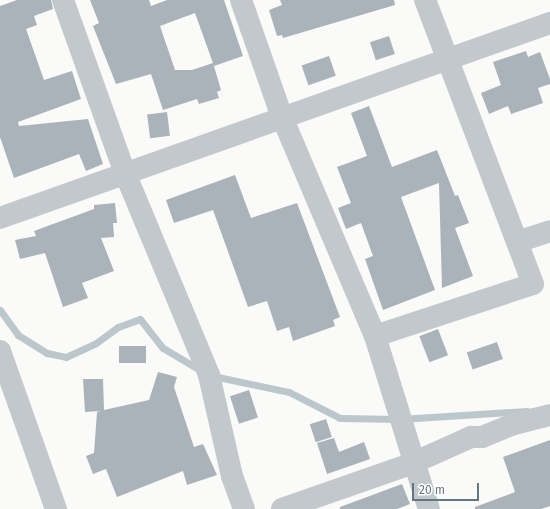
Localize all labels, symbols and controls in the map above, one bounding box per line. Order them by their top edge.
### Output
scale bar [414,475,481,501]
text: 20 m [419,483,445,497]

